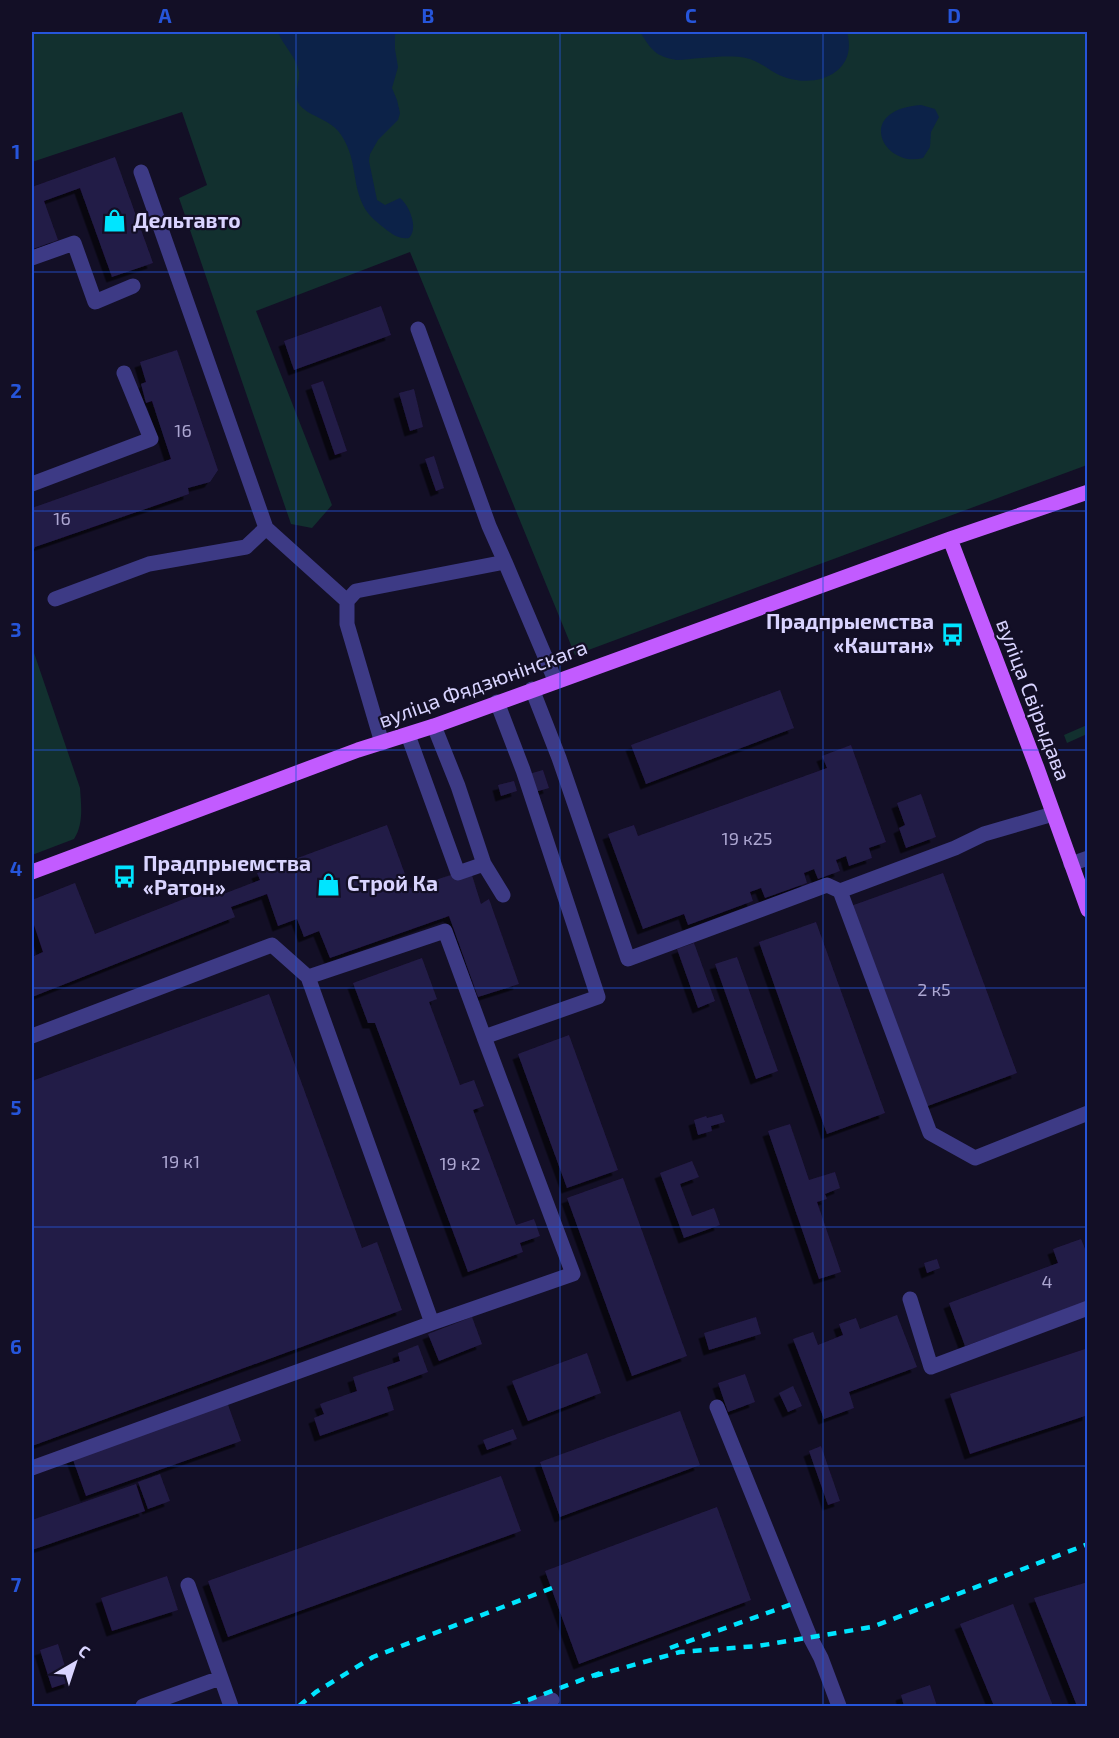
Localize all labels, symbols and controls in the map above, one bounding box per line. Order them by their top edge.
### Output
text: A [158,3,172,27]
text: B [422,3,434,27]
text: C [685,3,697,27]
text: D [947,3,961,27]
text: 1 [12,139,20,163]
place label: Дельтавто [133,207,241,232]
shop icon: Дельтавто [102,208,128,234]
text: 2 [10,378,22,402]
house number: 16 [174,419,192,441]
house number: 16 [53,507,71,529]
place label: Прадпрыемства «Каштан» [766,608,934,657]
street label: вуліца Свірыдава [991,615,1077,784]
text: 3 [10,617,22,641]
bus stop icon: Прадпрыемства «Каштан» [939,621,965,647]
street label: вуліца Фядзюнінскага [375,633,591,733]
house number: 19 к25 [722,827,772,849]
place label: Прадпрыемства «Ратон» [143,850,311,899]
text: 4 [10,856,23,880]
bus stop icon: Прадпрыемства «Ратон» [112,863,138,889]
place label: Строй Ка [347,870,438,895]
shop icon: Строй Ка [316,871,342,897]
house number: 2 к5 [917,978,951,1000]
text: 5 [10,1095,22,1119]
house number: 19 к1 [162,1150,200,1172]
house number: 19 к2 [439,1152,481,1174]
house number: 4 [1041,1270,1053,1292]
text: 6 [10,1334,22,1358]
text: 7 [11,1572,22,1596]
north arrow [45,1633,105,1693]
text: С [75,1641,94,1661]

